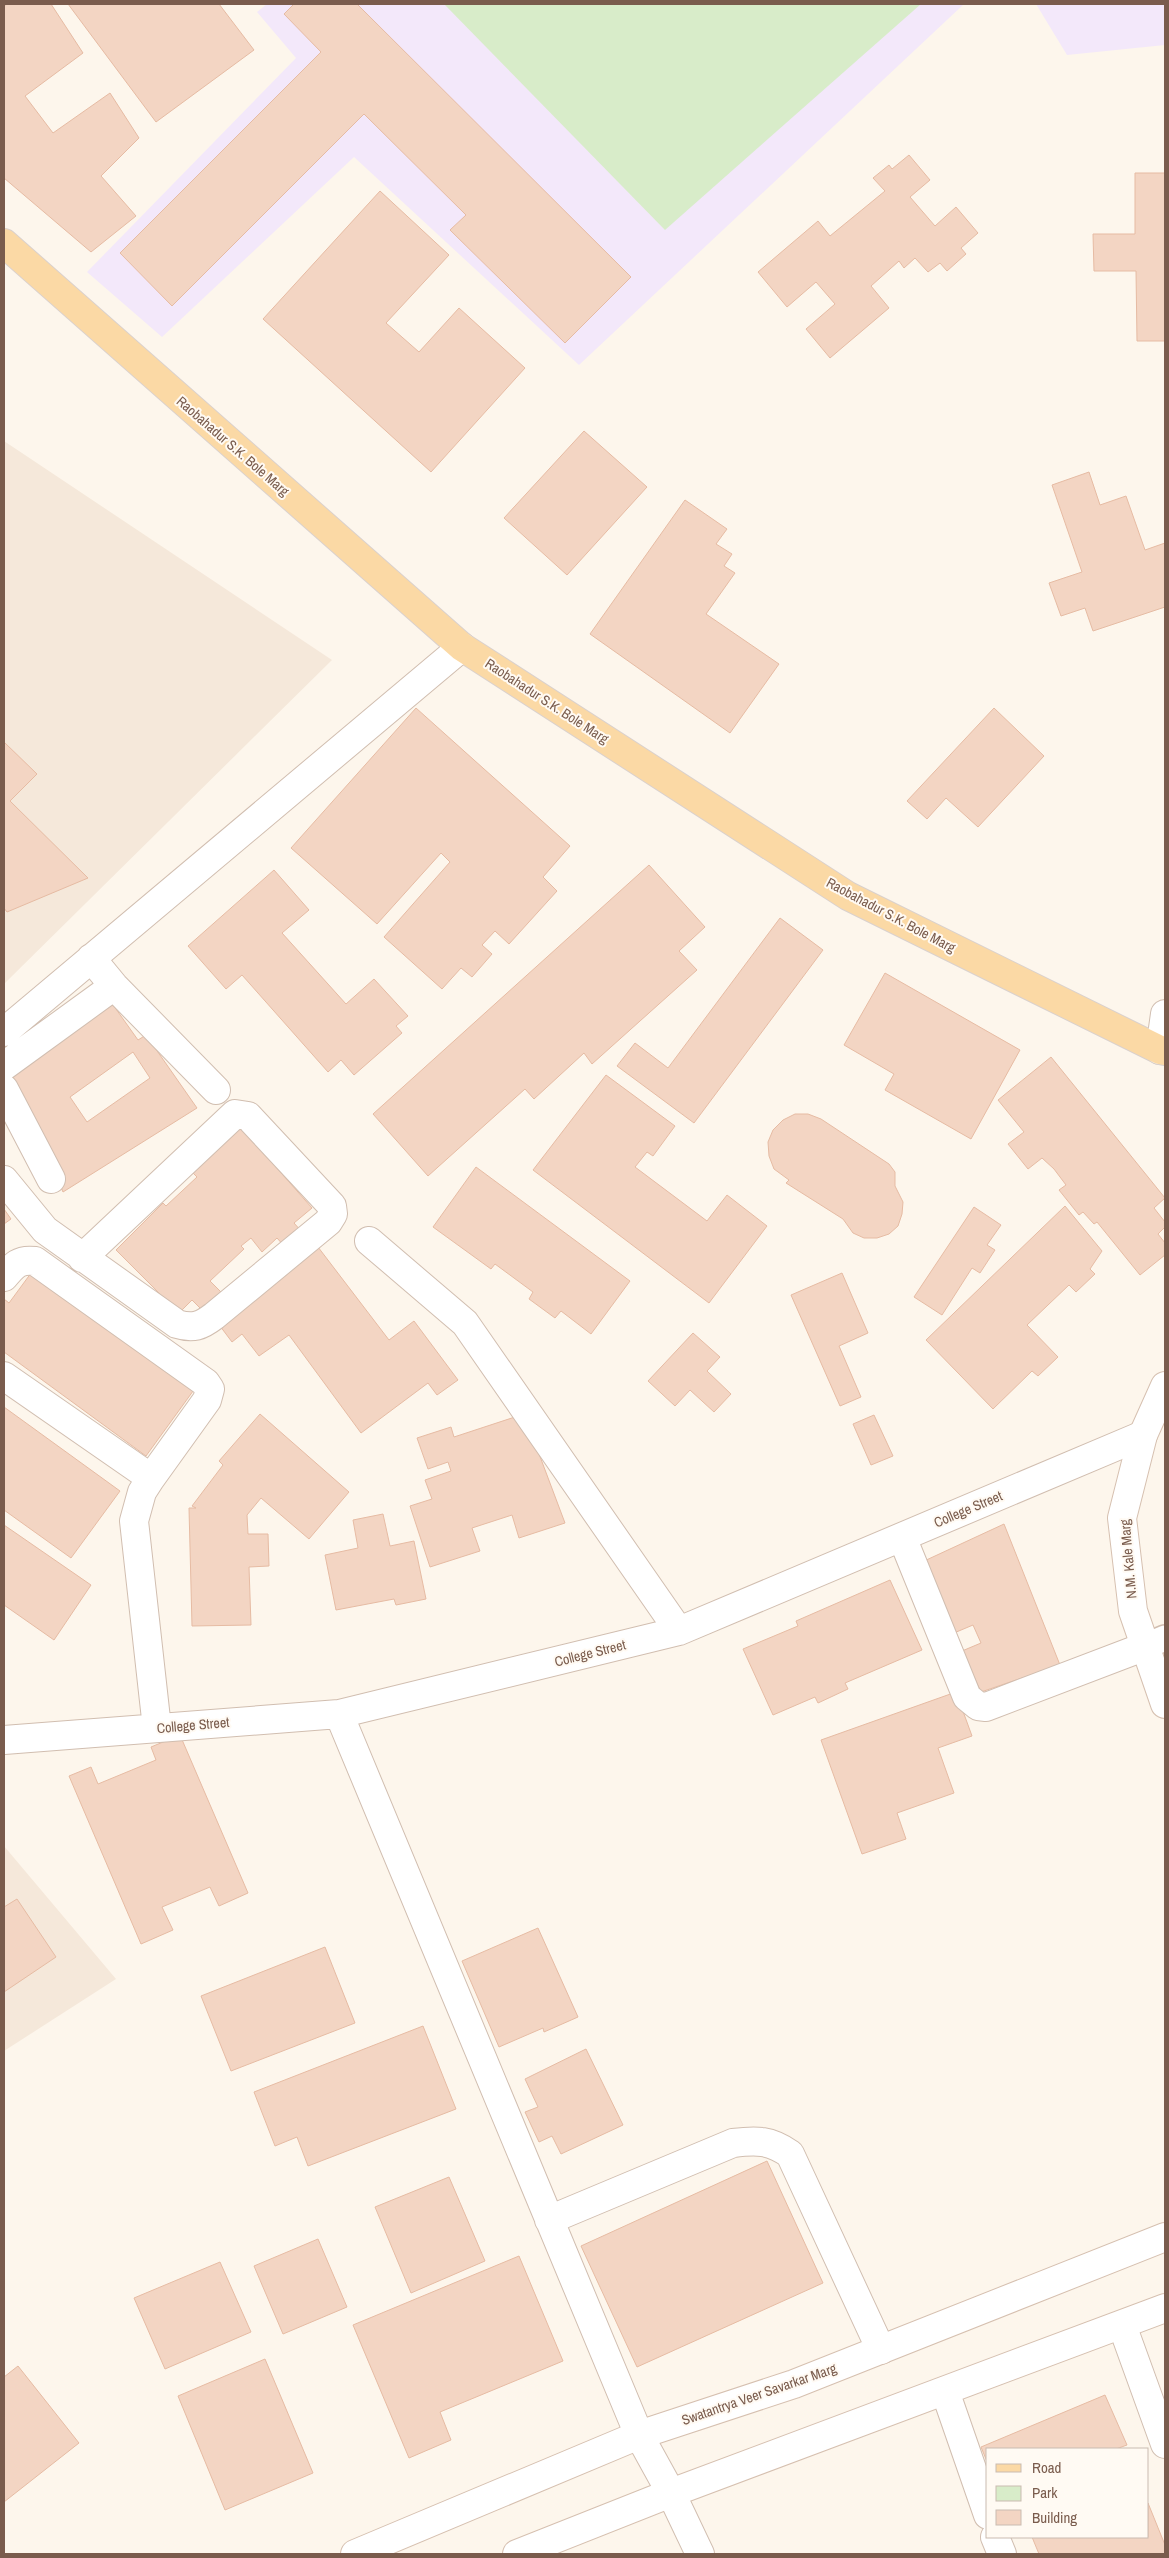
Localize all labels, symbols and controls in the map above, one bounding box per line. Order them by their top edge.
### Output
street label: Raobahadur S.K. Bole Marg [173,392,294,500]
street label: Raobahadur S.K. Bole Marg [482,654,613,748]
street label: Raobahadur S.K. Bole Marg [823,873,959,957]
street label: College Street [931,1487,1005,1531]
street label: N.M. Kale Marg [1116,1518,1140,1600]
street label: College Street [553,1635,627,1671]
street label: College Street [156,1713,230,1737]
street label: Swatantrya Veer Savarkar Marg [679,2359,839,2429]
legend [986,2448,1149,2538]
text: Road [1032,2457,1061,2478]
text: Park [1032,2482,1058,2503]
text: Building [1032,2507,1077,2528]

